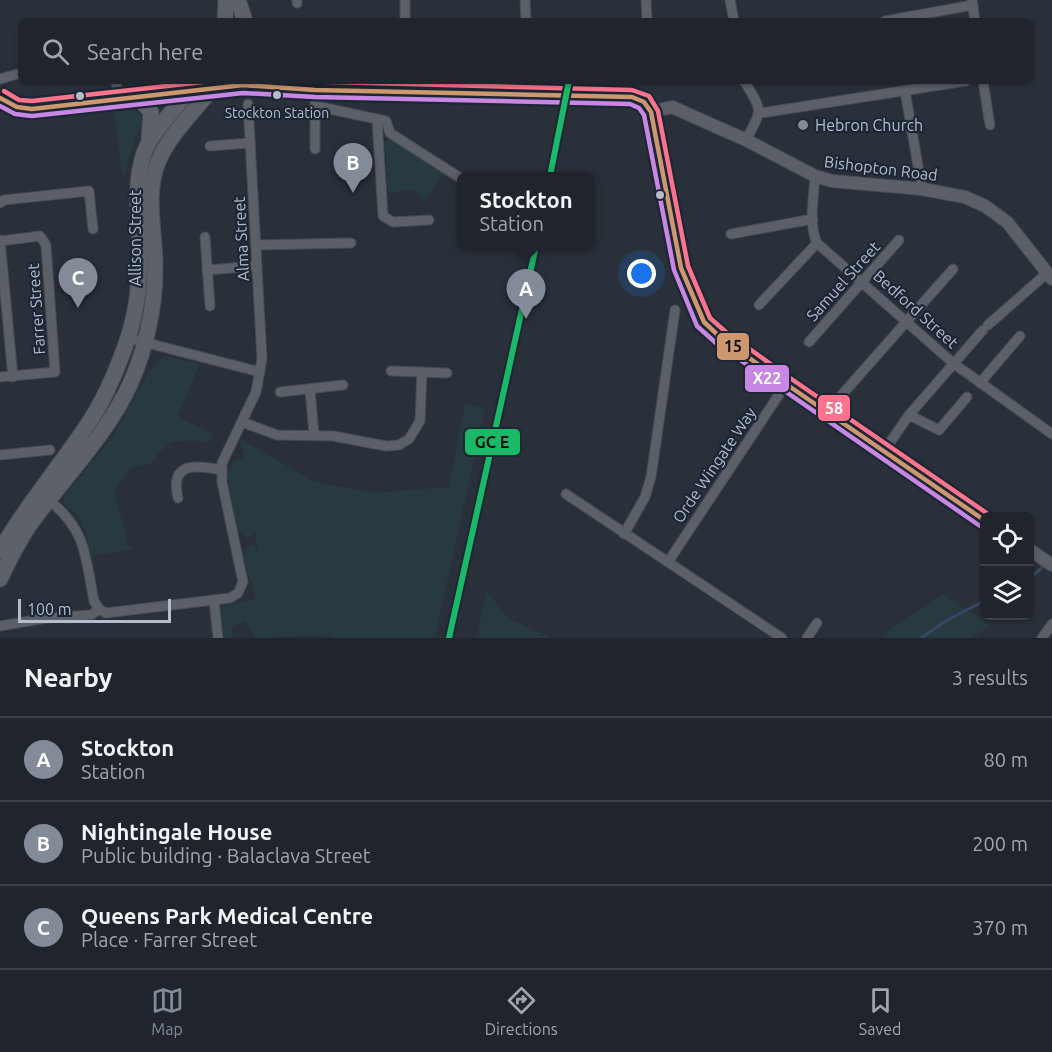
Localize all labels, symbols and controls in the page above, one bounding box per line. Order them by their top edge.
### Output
search box [18,18,1034,84]
icon: search [39,35,72,68]
text: Search here [87,39,203,64]
marker: Stockton Station [271,89,283,101]
unlabelled marker [74,90,86,102]
place label: Stockton Station [225,105,329,121]
place label: Hebron Church [815,116,923,134]
marker: Hebron Church [796,118,810,132]
pin: B [334,144,372,193]
street label: Bishopton Road [823,152,939,184]
popup [457,172,595,250]
text: Stockton [479,187,573,212]
street label: Allison Street [126,189,144,286]
unlabelled marker [654,189,666,201]
street label: Alma Street [230,195,252,282]
text: Station [479,212,544,235]
street label: Samuel Street [803,237,884,325]
pin: C [58,258,98,308]
your location [627,259,656,288]
street label: Farrer Street [24,262,48,355]
street label: Bedford Street [870,266,963,352]
pin: A [506,270,546,319]
line badge: 15 [716,332,750,361]
text: 15 [724,337,742,355]
line badge: X22 [744,364,790,393]
text: X22 [753,369,781,387]
line badge: 58 [817,394,851,422]
text: 58 [825,399,843,417]
street label: Orde Wingate Way [669,404,759,526]
line badge: GC E [464,428,521,456]
text: GC E [475,433,509,451]
map controls [980,512,1034,620]
button: locate [980,512,1034,566]
button: layers [980,566,1034,620]
scale bar [18,596,171,624]
text: 100 m [27,600,72,618]
text: Nearby [24,663,112,692]
text: 3 results [952,666,1028,689]
text: Stockton [81,735,174,760]
text: A [36,748,51,771]
text: 80 m [984,748,1028,771]
text: Station [81,760,145,783]
text: Nightingale House [81,819,272,844]
text: B [37,832,50,855]
text: 200 m [972,832,1028,855]
text: Public building · Balaclava Street [81,844,371,867]
text: Queens Park Medical Centre [81,903,373,928]
text: C [37,916,50,939]
text: 370 m [972,916,1028,939]
text: Place · Farrer Street [81,928,257,951]
tab: Map [151,984,184,1038]
tab: Directions [485,984,558,1038]
tab: Saved [859,984,901,1038]

